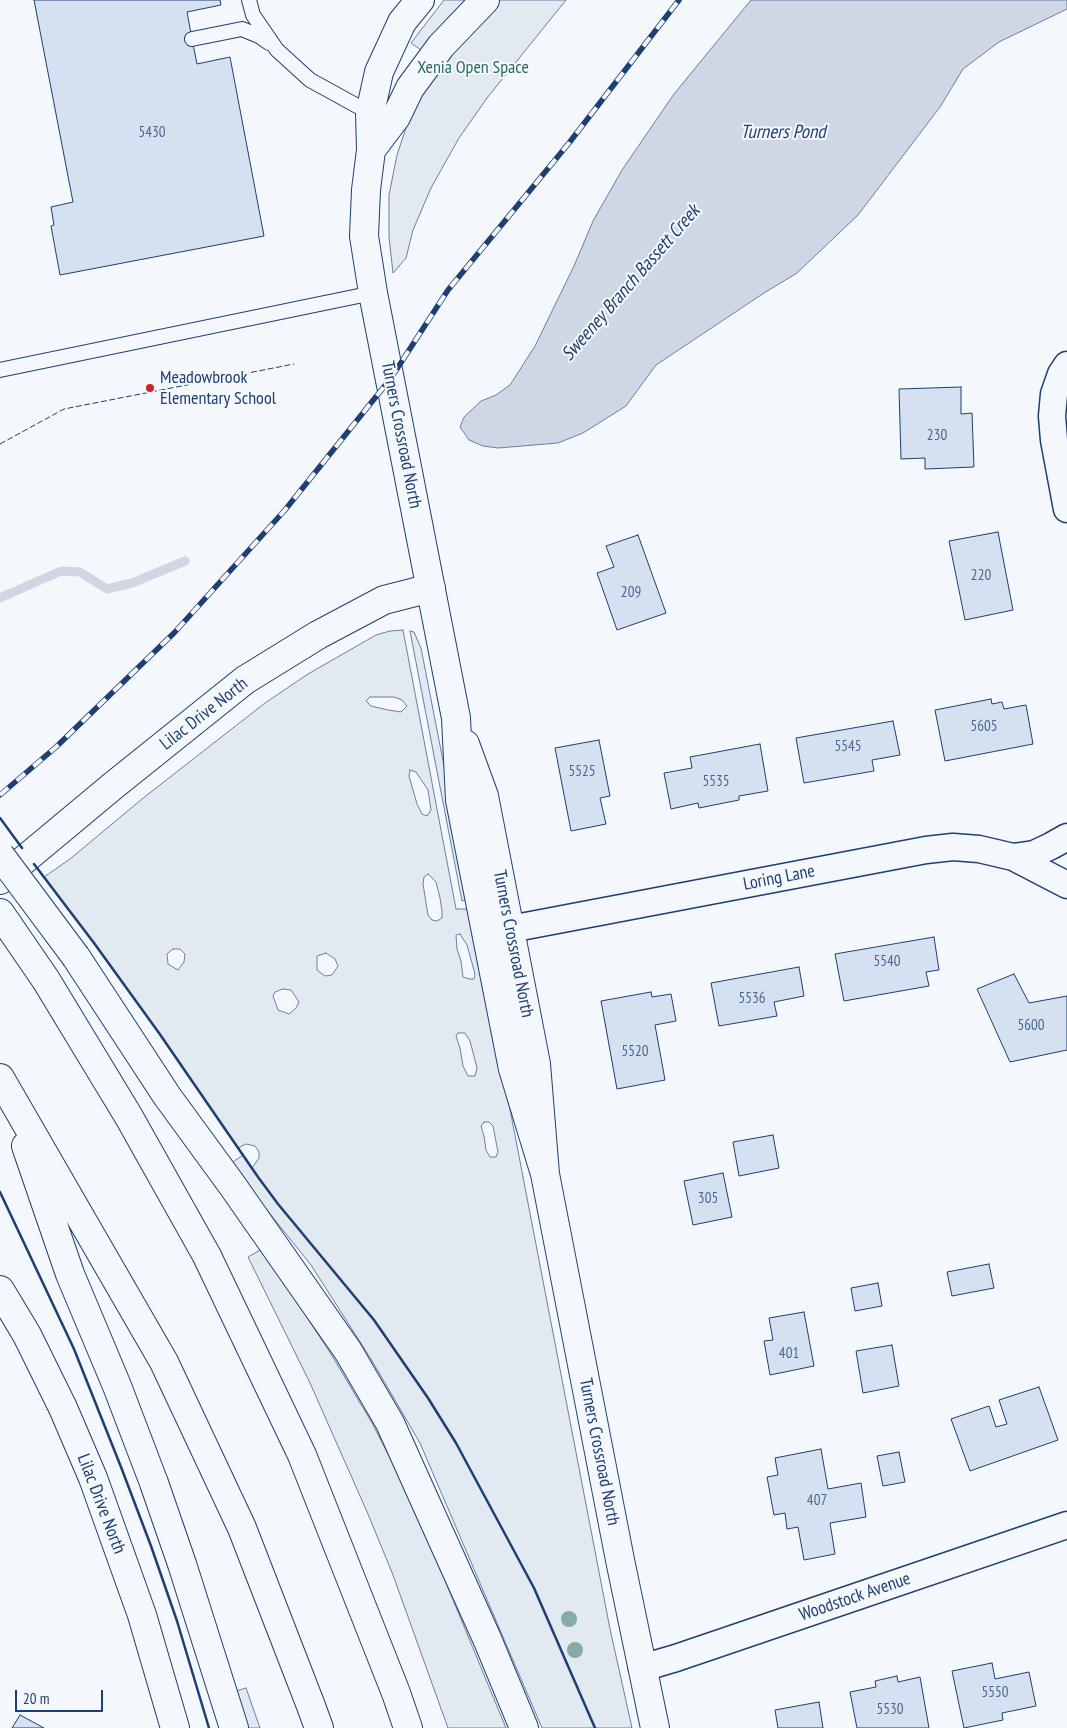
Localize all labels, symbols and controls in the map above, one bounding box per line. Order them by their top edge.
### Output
park label: Xenia Open Space [417,57,529,79]
water label: Turners Pond [741,122,825,144]
house number: 5430 [139,124,165,142]
water label: Sweeney Branch Bassett Creek [557,200,705,366]
street label: Turners Crossroad North [376,360,426,510]
place label: Meadowbrook Elementary School [160,367,276,409]
marker: Meadowbrook Elementary School [144,382,156,394]
house number: 230 [927,427,947,445]
house number: 220 [971,567,991,585]
house number: 209 [621,584,641,602]
street label: Lilac Drive North [156,673,252,755]
house number: 5605 [971,718,997,736]
house number: 5545 [835,738,861,756]
house number: 5525 [569,763,595,781]
house number: 5535 [703,773,729,791]
street label: Loring Lane [741,860,817,896]
street label: Turners Crossroad North [488,869,538,1019]
house number: 5540 [874,953,900,971]
house number: 5536 [739,990,765,1008]
house number: 5600 [1018,1017,1044,1035]
house number: 5520 [622,1043,648,1061]
house number: 305 [698,1190,718,1208]
house number: 401 [779,1345,799,1363]
street label: Turners Crossroad North [574,1377,624,1527]
street label: Lilac Drive North [72,1451,130,1557]
house number: 407 [807,1492,827,1510]
street label: Woodstock Avenue [797,1568,913,1626]
scale bar [18,1680,105,1712]
house number: 5550 [982,1684,1008,1702]
text: 20 m [23,1689,49,1708]
house number: 5530 [877,1701,903,1719]

